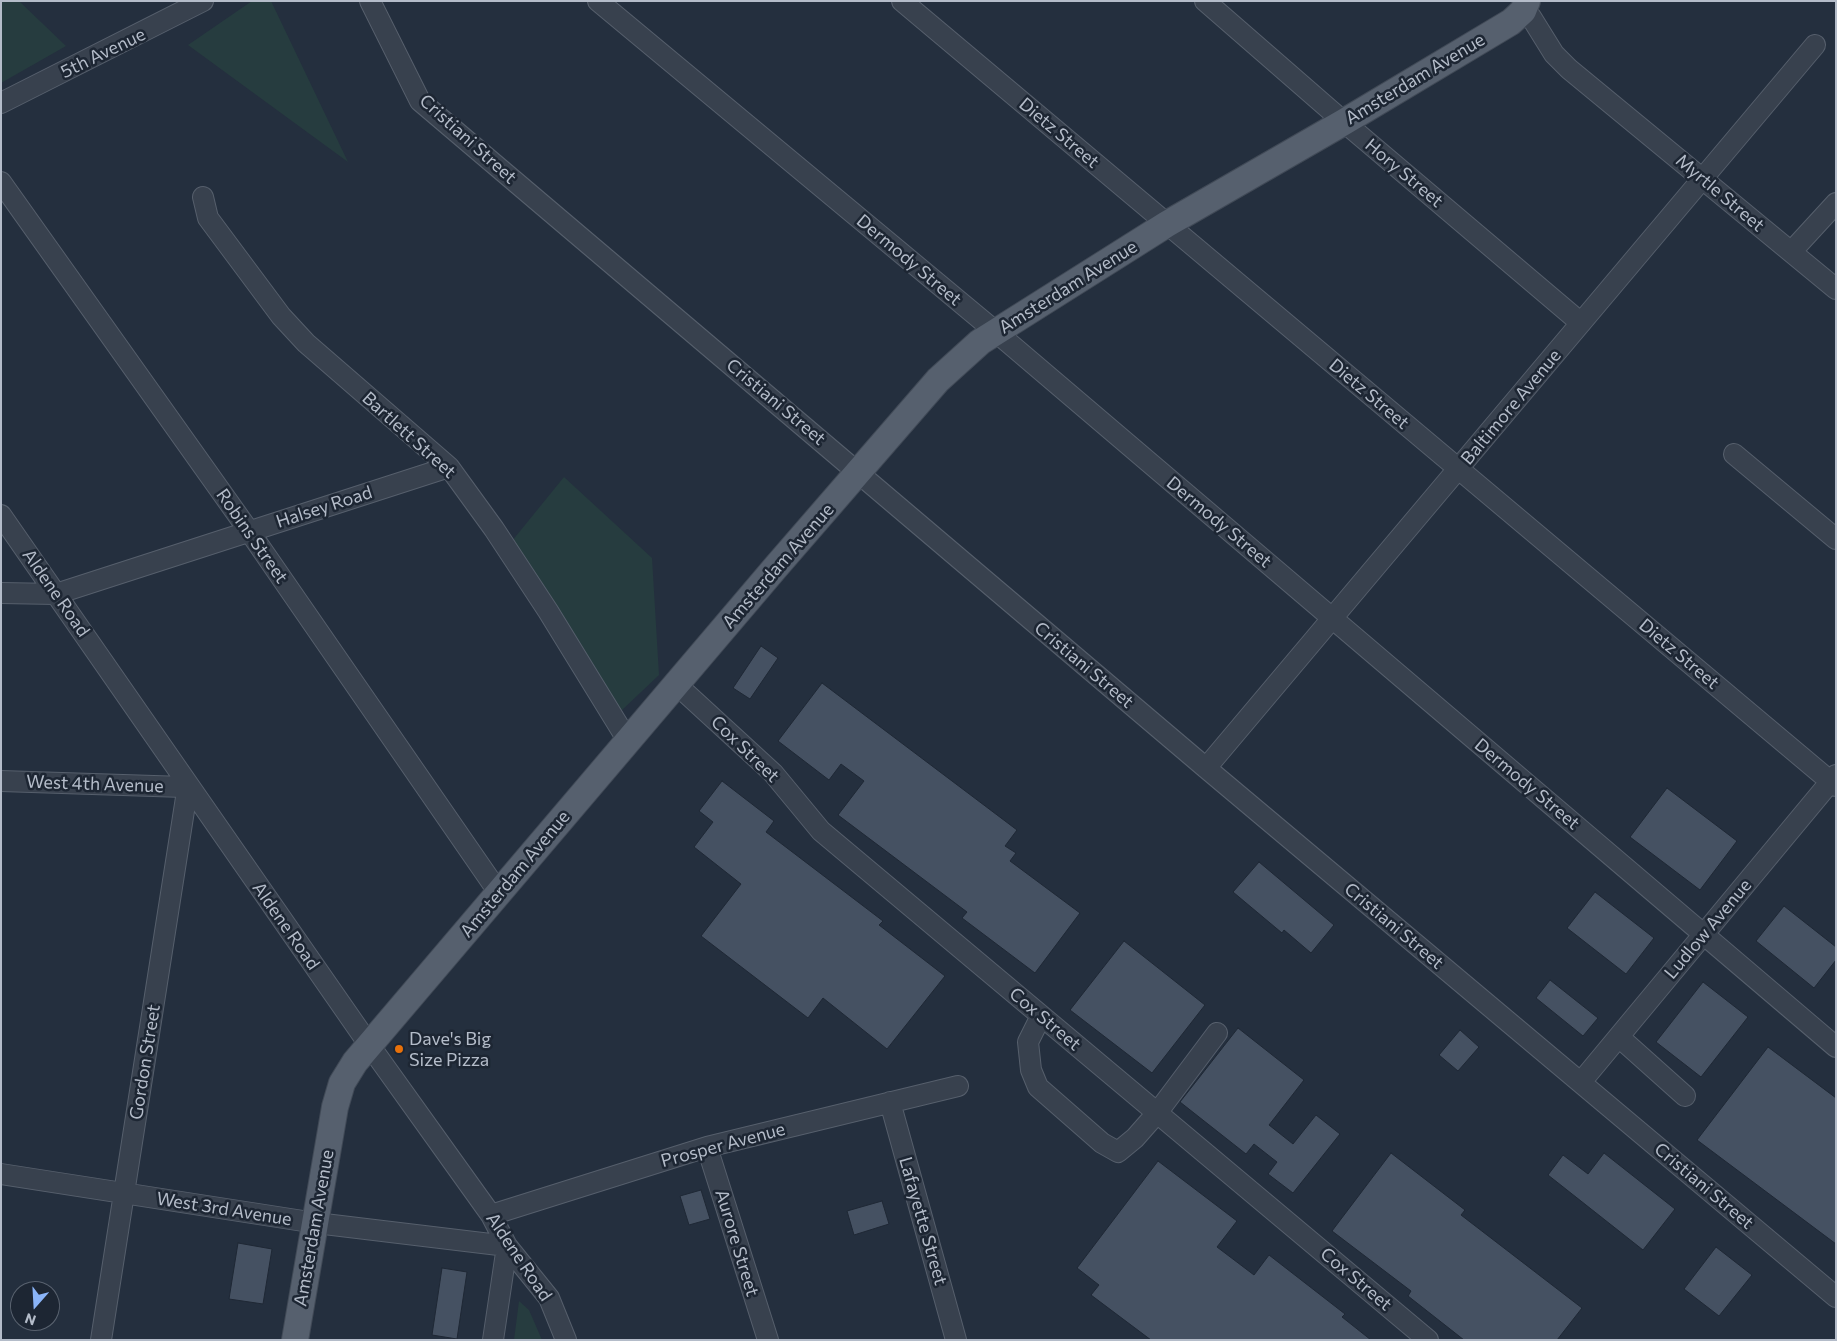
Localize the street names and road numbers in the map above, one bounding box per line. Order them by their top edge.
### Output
street label: 5th Avenue [57,23,149,83]
street label: Amsterdam Avenue [1341,29,1489,129]
street label: Cristiani Street [415,90,521,188]
street label: Dietz Street [1015,93,1103,173]
street label: Hory Street [1361,134,1447,212]
street label: Myrtle Street [1671,150,1769,236]
street label: Dermody Street [852,210,966,310]
street label: Amsterdam Avenue [995,236,1141,338]
street label: Baltimore Avenue [1456,345,1566,469]
street label: Cristiani Street [722,354,830,450]
street label: Dietz Street [1325,354,1413,434]
street label: Bartlett Street [358,387,460,483]
street label: Dermody Street [1162,472,1276,572]
street label: Halsey Road [273,481,375,533]
street label: Robins Street [212,485,292,587]
street label: Amsterdam Avenue [718,499,838,633]
street label: Aldene Road [18,545,94,641]
street label: Dietz Street [1635,614,1723,694]
street label: Cristiani Street [1030,617,1138,713]
street label: Cox Street [706,711,784,787]
street label: Dermody Street [1470,734,1584,834]
street label: West 4th Avenue [26,771,164,797]
street label: Amsterdam Avenue [456,806,574,942]
street label: Ludlow Avenue [1660,875,1756,983]
street label: Aldene Road [248,878,324,974]
street label: Cristiani Street [1340,878,1448,974]
street label: Cox Street [1005,983,1085,1055]
street label: Gordon Street [125,1003,165,1121]
street label: Prosper Avenue [659,1118,787,1172]
street label: Cristiani Street [1650,1138,1758,1234]
street label: Amsterdam Avenue [290,1148,338,1308]
street label: Lafayette Street [894,1154,952,1288]
street label: Aurore Street [710,1187,764,1299]
street label: West 3rd Avenue [155,1188,293,1230]
street label: Aldene Road [481,1209,557,1305]
street label: Cox Street [1316,1243,1396,1315]

